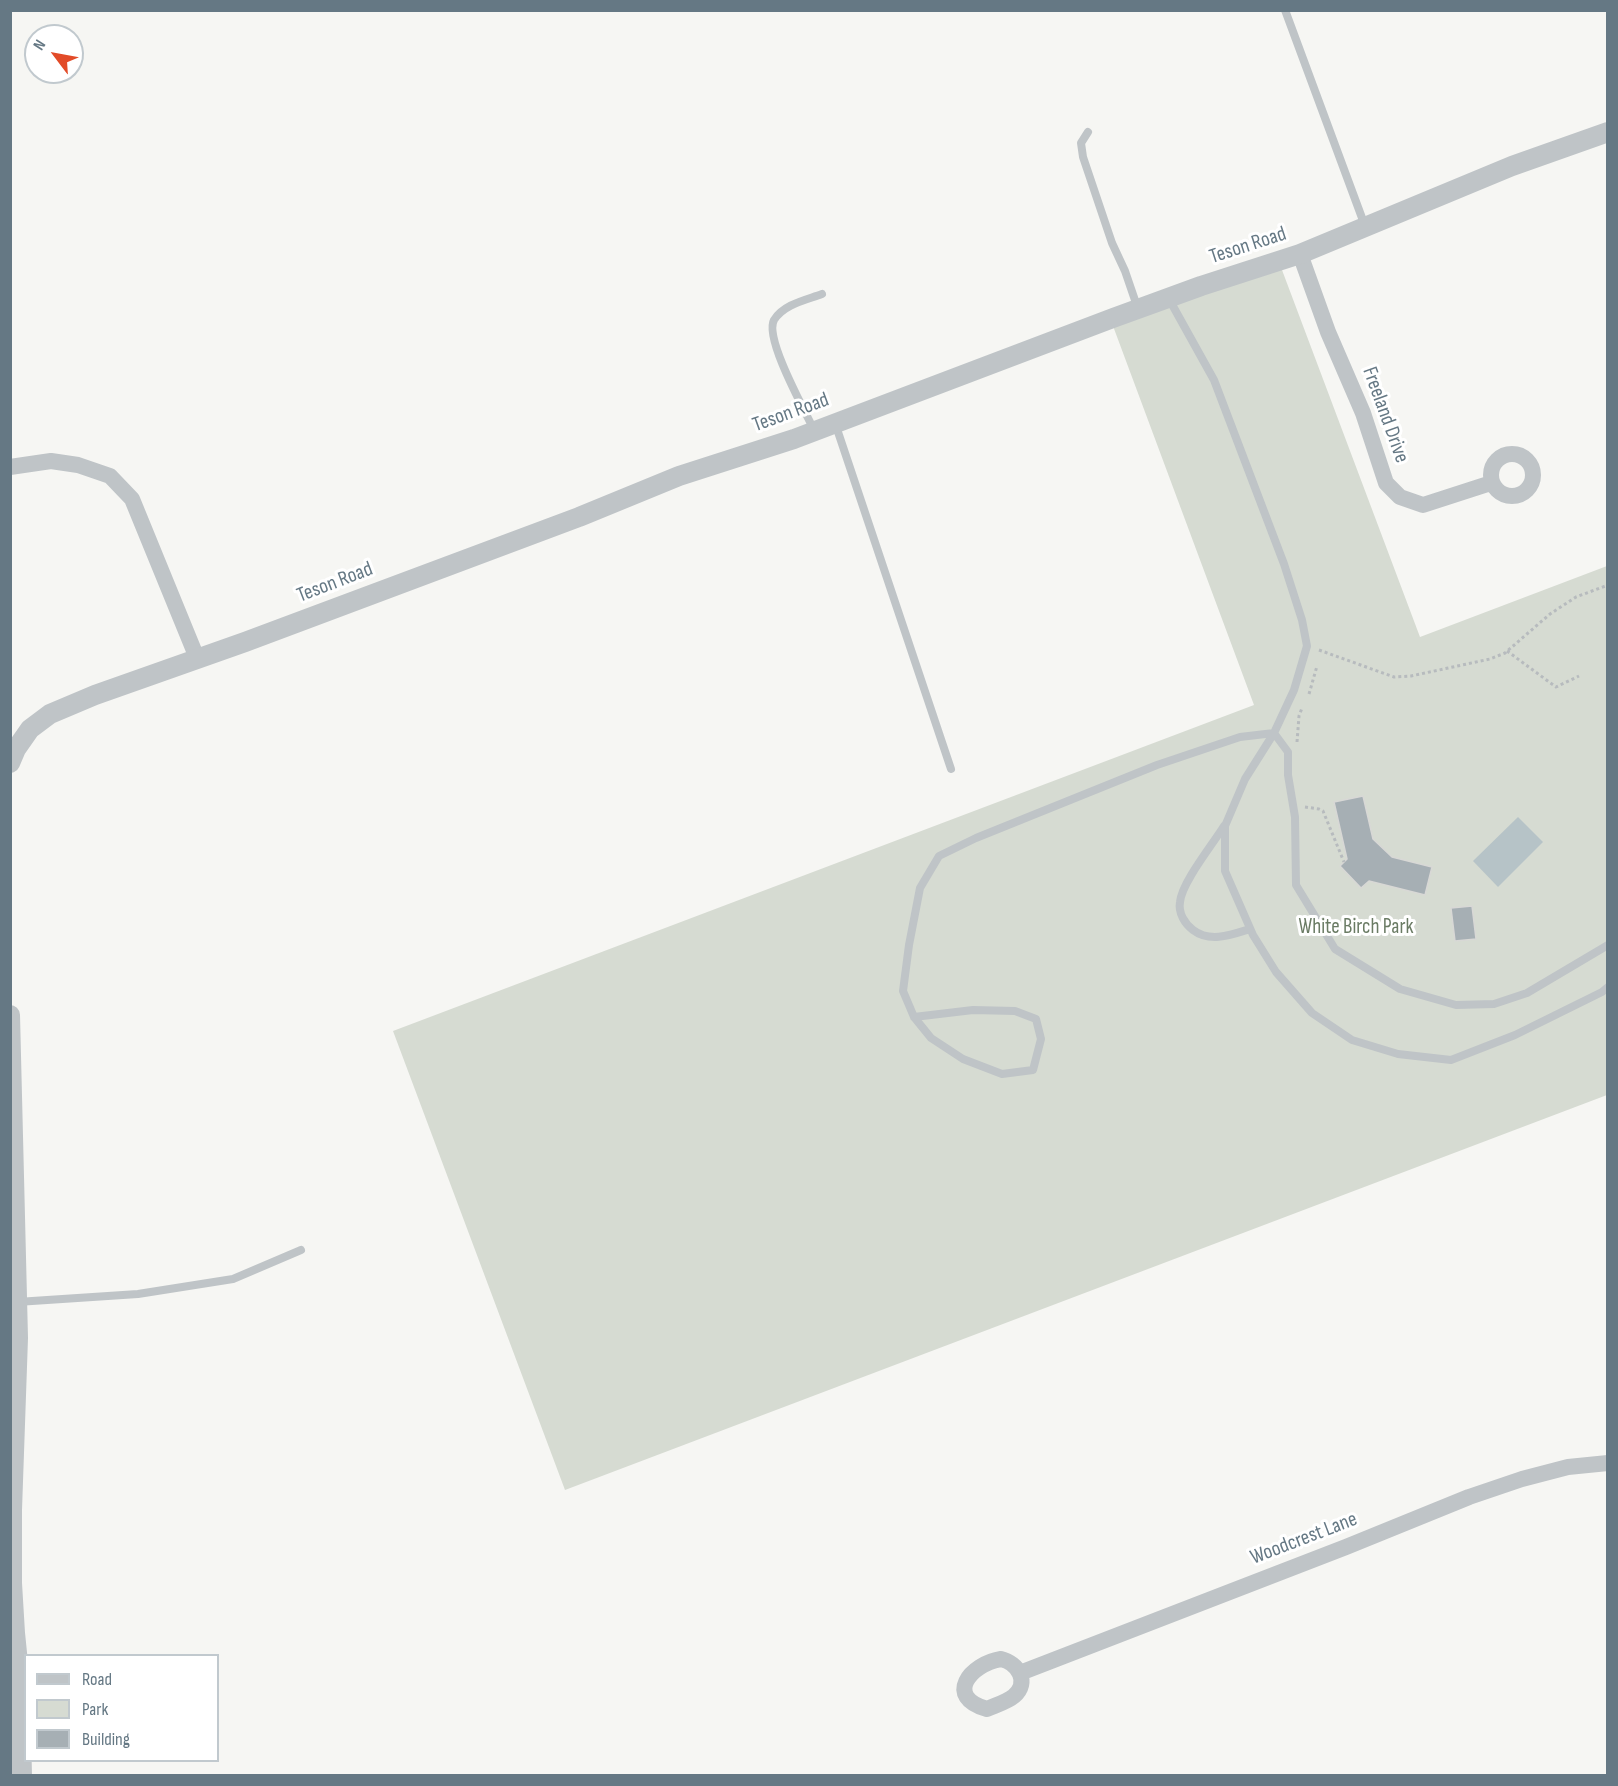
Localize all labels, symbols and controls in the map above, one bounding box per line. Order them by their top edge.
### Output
north arrow [24,24,84,84]
text: N [30,37,50,54]
street label: Teson Road [1206,222,1290,270]
street label: Freeland Drive [1356,364,1414,466]
street label: Teson Road [750,388,832,438]
street label: Teson Road [294,557,376,609]
park label: White Birch Park [1299,915,1413,941]
street label: Woodcrest Lane [1247,1507,1361,1571]
legend [24,1654,219,1762]
text: Road [82,1669,112,1690]
text: Park [82,1699,108,1720]
text: Building [82,1729,130,1750]

